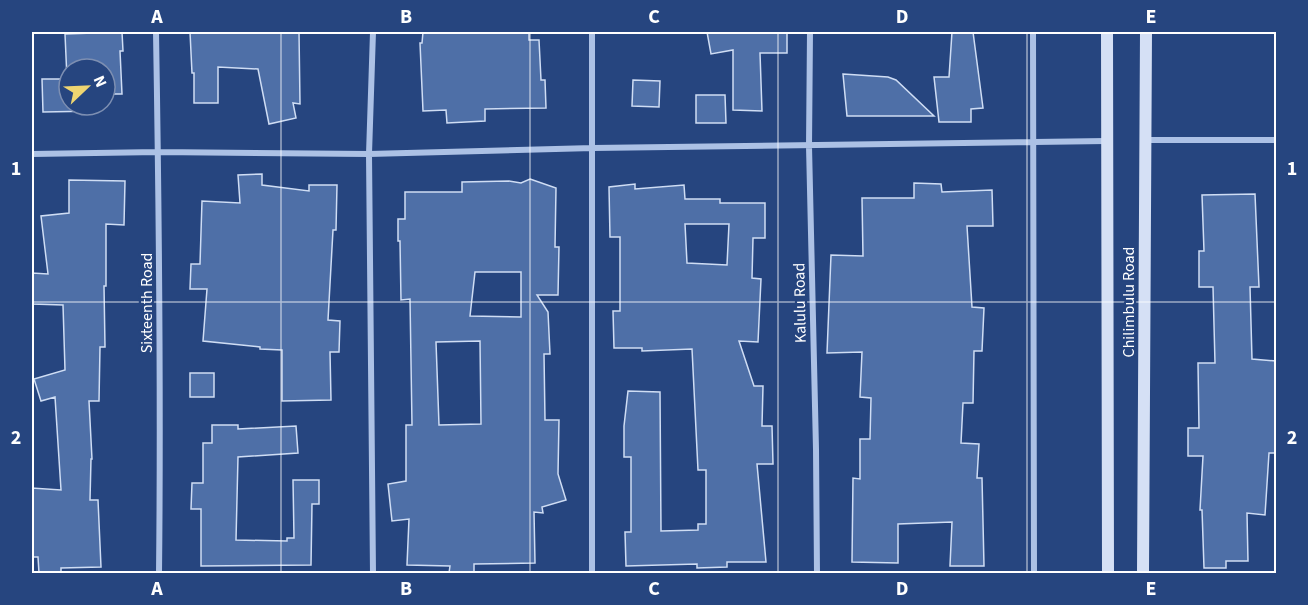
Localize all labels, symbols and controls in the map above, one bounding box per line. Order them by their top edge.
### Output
text: A [150,3,163,31]
text: B [400,3,412,31]
text: C [648,3,660,31]
text: D [896,3,908,31]
text: E [1146,3,1156,31]
north arrow [57,57,117,117]
text: N [88,72,112,91]
text: 1 [11,155,21,183]
text: 1 [1287,155,1297,183]
street label: Chilimbulu Road [1118,247,1140,357]
street label: Sixteenth Road [136,253,158,353]
street label: Kalulu Road [788,263,812,343]
text: 2 [11,424,21,452]
text: 2 [1287,424,1297,452]
text: A [150,575,163,603]
text: B [400,575,412,603]
text: C [648,575,660,603]
text: D [896,575,908,603]
text: E [1146,575,1156,603]

